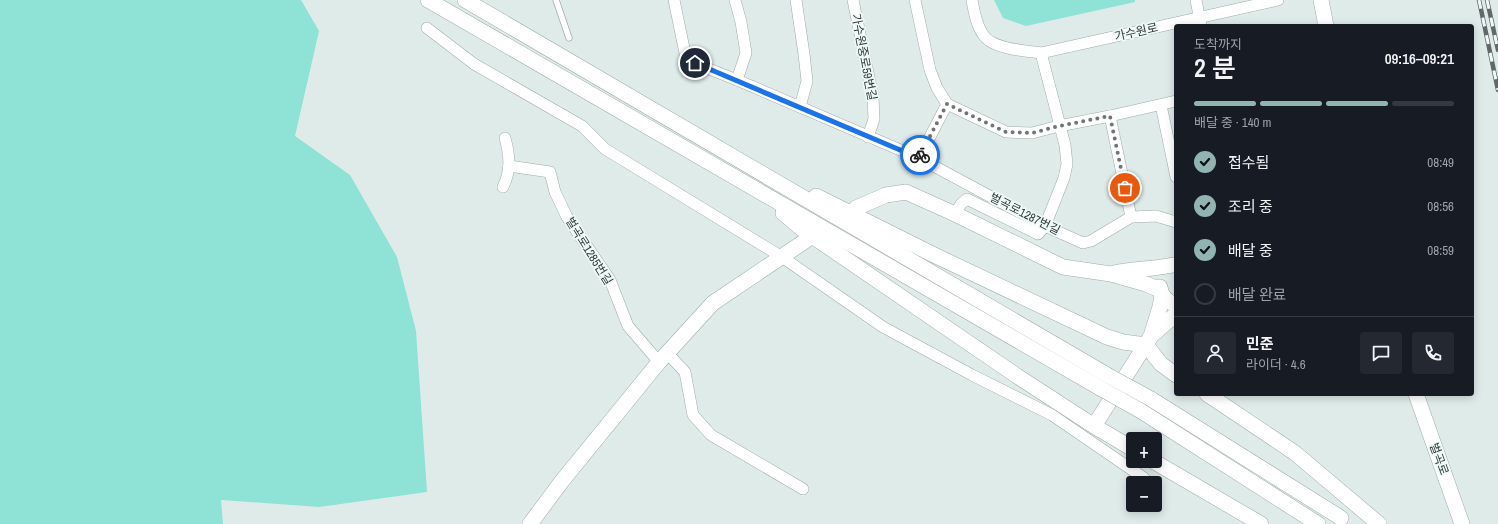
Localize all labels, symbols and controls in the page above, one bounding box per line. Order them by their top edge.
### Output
street label: 가수원중로59번길 [848,12,880,102]
street label: 가수원로 [1113,19,1159,45]
text: 도착까지 [1194,36,1242,53]
pin [678,46,712,80]
text: 09:16–09:21 [1385,48,1454,69]
text: 2 분 [1194,50,1236,85]
icon: home [684,52,706,74]
text: 배달 중 · 140 m [1194,114,1271,131]
courier [900,135,940,175]
icon: bike [909,144,931,166]
icon: check [1194,151,1216,173]
text: 접수됨 [1228,152,1269,173]
text: 08:49 [1427,154,1454,171]
pin [1108,171,1142,205]
icon: bag [1114,177,1136,199]
street label: 벌곡로1287번길 [987,189,1063,239]
icon: check [1194,195,1216,217]
text: 조리 중 [1228,196,1273,217]
text: 08:56 [1427,198,1454,215]
street label: 벌곡로1285번길 [562,214,616,288]
icon: check [1194,239,1216,261]
text: 배달 중 [1228,240,1273,261]
text: 08:59 [1427,242,1454,259]
text: 배달 완료 [1228,284,1287,305]
button: person [1194,332,1236,374]
button: chat [1360,332,1402,374]
button: phone [1412,332,1454,374]
text: 민준 [1246,333,1274,354]
text: 라이더 · 4.6 [1246,356,1306,373]
map controls [1126,432,1162,512]
button: + [1126,432,1162,468]
street label: 벌곡로 [1426,441,1452,477]
button: − [1126,476,1162,512]

